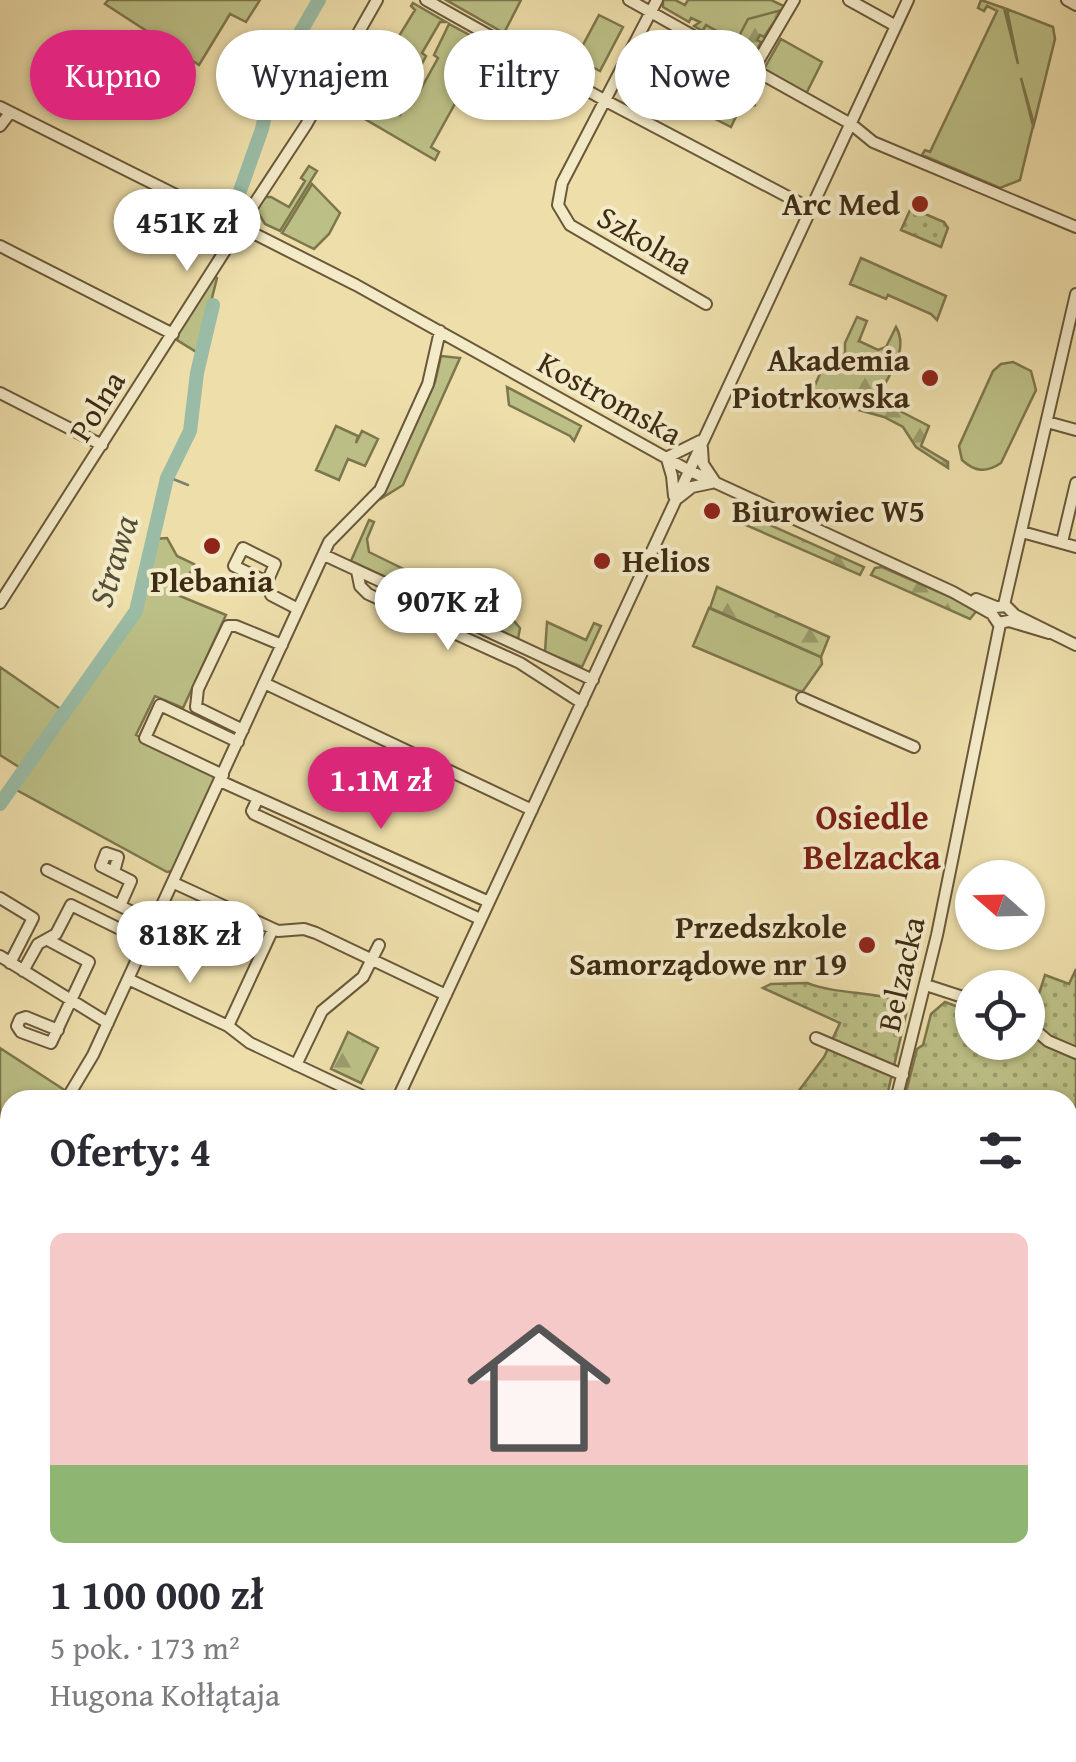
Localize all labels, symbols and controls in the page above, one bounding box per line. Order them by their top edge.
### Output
chip: Kupno [30,30,196,120]
chip: Wynajem [216,30,424,120]
chip: Filtry [444,30,595,120]
chip: Nowe [615,30,766,120]
place label: Arc Med [782,180,901,227]
pin: 451K zł [95,189,279,274]
street label: Szkolna [589,193,702,286]
marker: Arc Med [909,193,931,215]
text: 451K zł [136,198,238,245]
place label: Akademia Piotrkowska [732,336,911,420]
street label: Kostromska [530,339,691,457]
street label: Polna [57,361,137,450]
marker: Akademia Piotrkowska [919,367,941,389]
place label: Biurowiec W5 [732,487,925,534]
marker: Biurowiec W5 [701,500,723,522]
water label: Strawa [74,509,151,613]
marker: Plebania [201,535,223,557]
place label: Helios [622,537,711,584]
marker: Helios [591,550,613,572]
place label: Plebania [150,557,274,604]
pin: 907K zł [356,568,540,653]
text: 907K zł [397,577,499,624]
pin: 1.1M zł [289,747,473,832]
text: 1.1M zł [330,756,432,803]
district label: Osiedle Belzacka [803,791,941,882]
north arrow [955,860,1045,950]
map controls [955,860,1045,1060]
pin: 818K zł [98,901,282,986]
place label: Przedszkole Samorządowe nr 19 [569,903,847,987]
text: 818K zł [139,910,241,957]
street label: Belzacka [865,912,936,1036]
marker: Przedszkole Samorządowe nr 19 [856,934,878,956]
button: locate [955,970,1045,1060]
text: Oferty: 4 [50,1120,211,1181]
icon: filters [973,1123,1028,1178]
icon: home [449,1298,629,1478]
text: 1 100 000 zł [50,1563,264,1624]
text: 5 pok. · 173 m² [50,1624,240,1671]
text: Hugona Kołłątaja [50,1671,280,1718]

